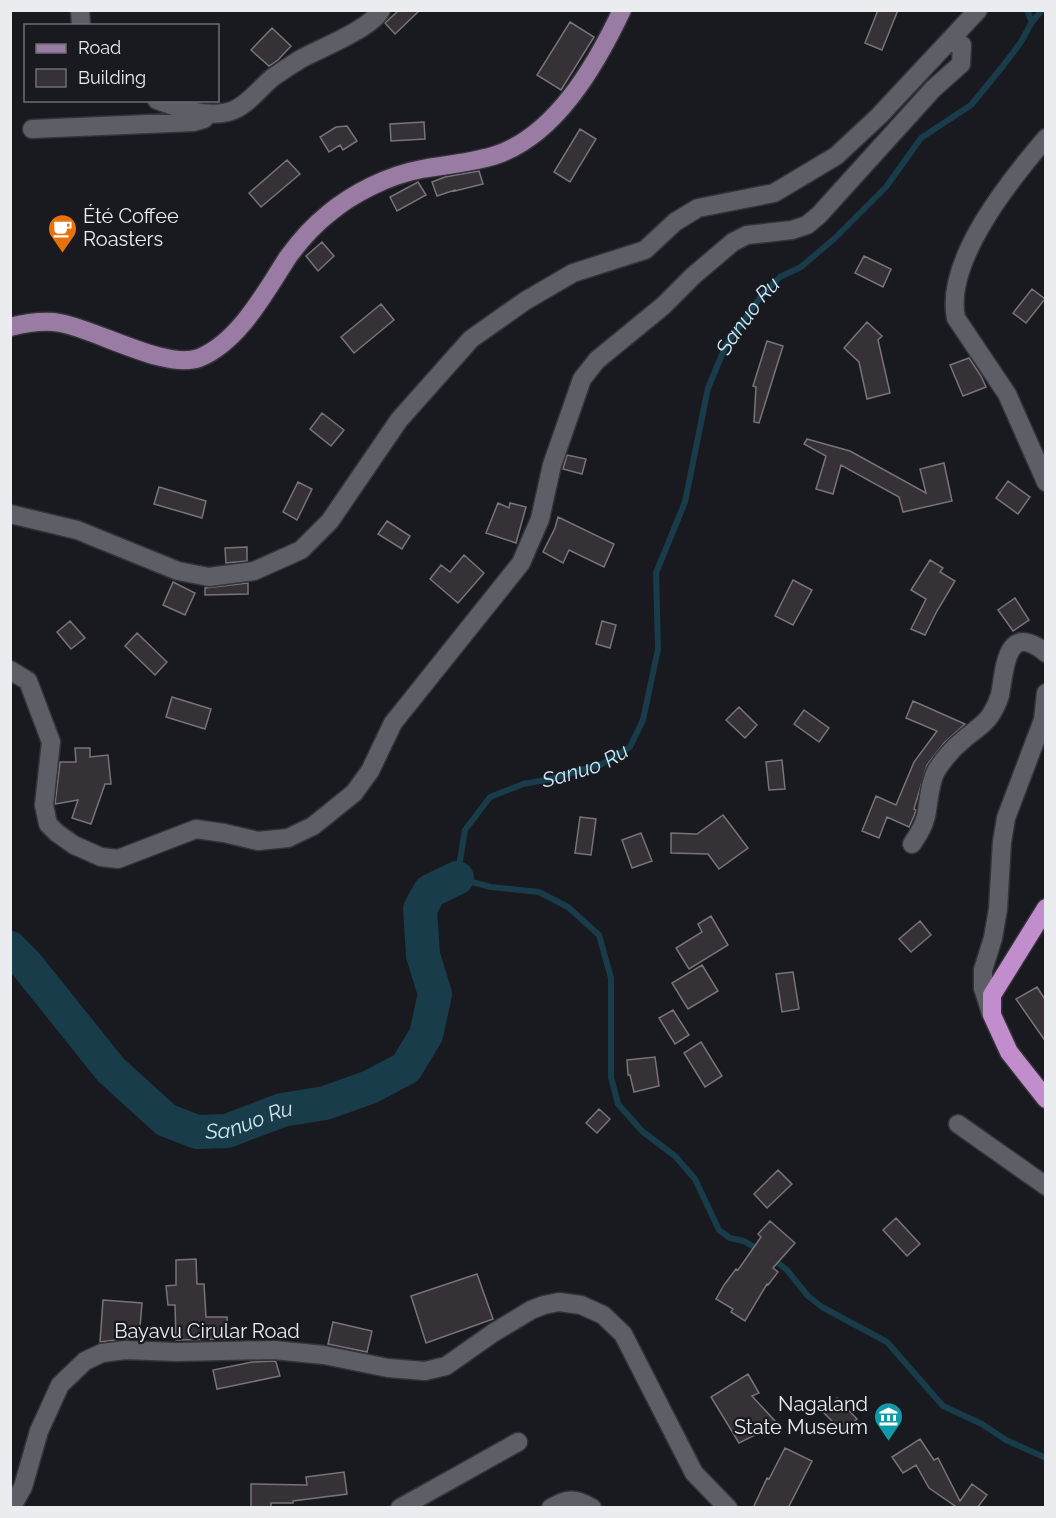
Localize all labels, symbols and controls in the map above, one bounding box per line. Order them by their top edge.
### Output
legend [24,24,219,102]
text: Road [78,37,121,58]
text: Building [78,67,146,88]
place label: Été Coffee Roasters [83,204,179,251]
cafe icon: Été Coffee Roasters [46,212,78,254]
water label: Sanuo Ru [710,271,785,359]
water label: Sanuo Ru [539,738,633,793]
water label: Sanuo Ru [204,1095,294,1144]
street label: Bayavu Cirular Road [114,1319,300,1343]
place label: Nagaland State Museum [734,1392,868,1439]
museum icon: Nagaland State Museum [873,1400,905,1442]

